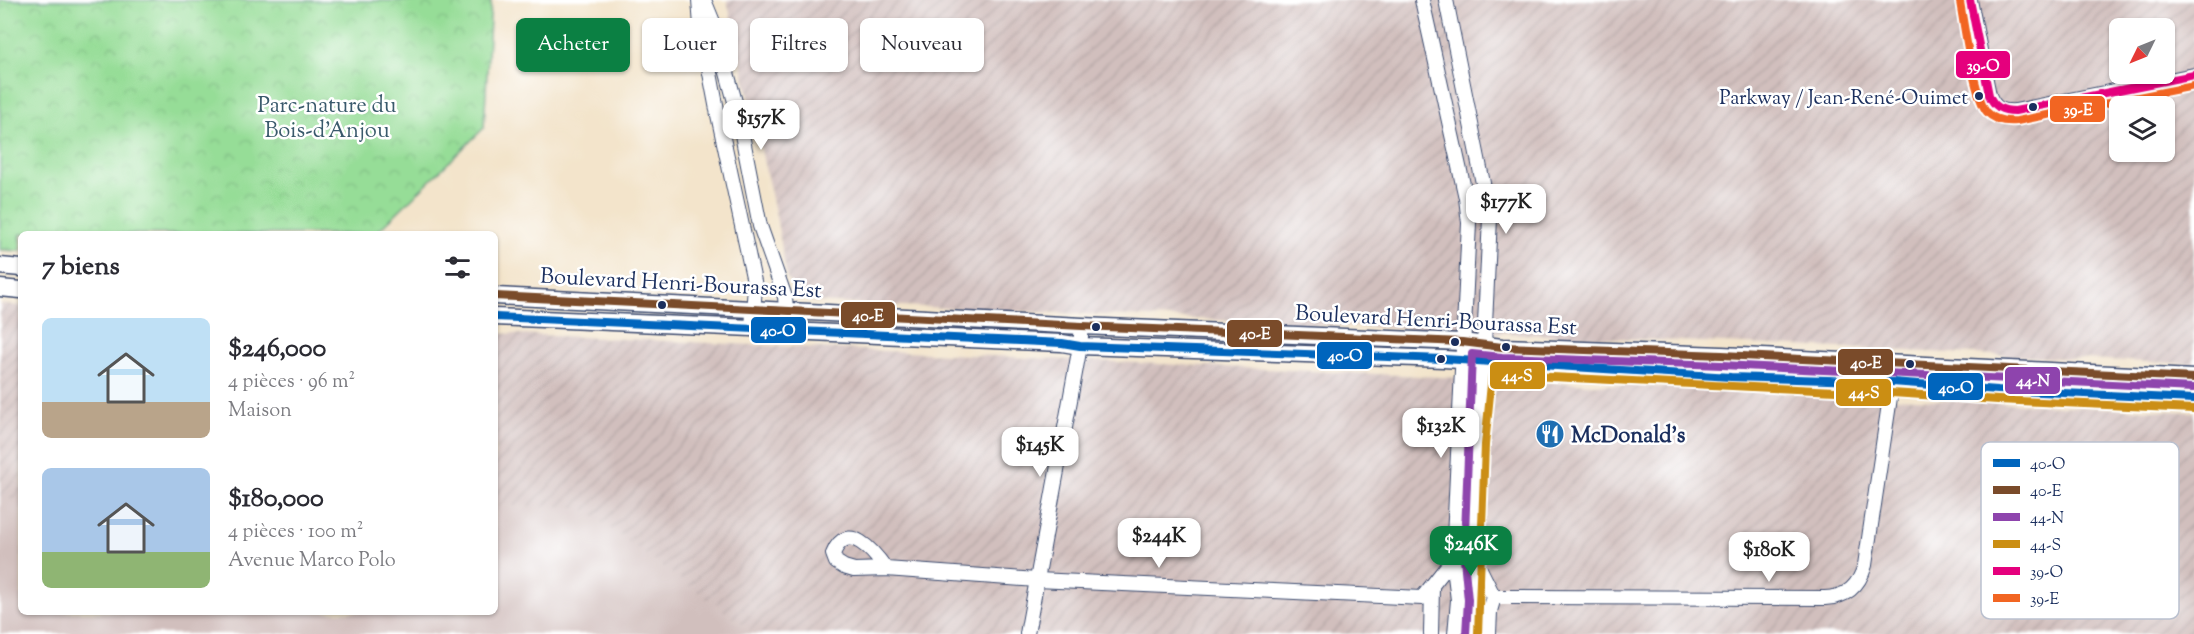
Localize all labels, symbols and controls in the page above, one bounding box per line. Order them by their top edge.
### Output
chip: Acheter [516,18,630,72]
chip: Louer [642,18,738,72]
chip: Filtres [750,18,848,72]
chip: Nouveau [860,18,984,72]
north arrow [2109,18,2175,84]
map controls [2109,18,2175,162]
line badge: 39-O [1955,50,2011,79]
text: 39-O [1966,56,2000,79]
place label: Parkway / Jean-René-Ouimet [1719,85,1968,114]
marker: Parkway / Jean-René-Ouimet [1973,90,1985,102]
park label: Parc-nature du Bois-d'Anjou [258,91,397,148]
line badge: 39-E [2049,95,2106,123]
button: layers [2109,96,2175,162]
pin: $157K [719,100,803,151]
text: 39-E [2063,100,2093,123]
unlabelled marker [2027,101,2039,113]
text: $157K [737,105,785,134]
pin: $177K [1464,184,1548,235]
text: $177K [1480,189,1532,218]
text: 7 biens [42,249,120,286]
icon: filters [441,251,474,284]
street label: Boulevard Henri-Bourassa Est [539,262,823,308]
unlabelled marker [656,299,668,311]
street label: Boulevard Henri-Bourassa Est [1294,299,1578,345]
line badge: 40-E [840,301,896,329]
text: 40-E [851,306,884,329]
line badge: 40-O [750,316,807,344]
line badge: 40-E [1226,319,1283,348]
text: 40-O [759,321,796,344]
unlabelled marker [1090,321,1102,333]
text: 40-E [1238,324,1271,347]
text: $246,000 [228,331,326,368]
unlabelled marker [1449,336,1461,348]
line badge: 40-O [1316,341,1373,370]
unlabelled marker [1500,341,1512,353]
icon: home [90,342,162,414]
text: 40-O [1326,346,1363,369]
line badge: 40-E [1837,348,1894,376]
unlabelled marker [1435,353,1447,365]
text: 40-E [1849,353,1882,376]
unlabelled marker [1904,358,1916,370]
line badge: 44-S [1489,361,1546,390]
text: 44-S [1501,366,1532,389]
line badge: 44-N [2004,366,2061,395]
text: 4 pièces · 96 m² [228,368,355,397]
text: 44-N [2015,371,2050,394]
line badge: 40-O [1927,372,1984,401]
line badge: 44-S [1835,378,1892,407]
text: 40-O [1937,378,1974,401]
text: 44-S [1848,383,1879,406]
text: Maison [228,397,292,426]
pin: $132K [1399,408,1483,459]
text: $132K [1416,413,1466,442]
restaurant icon: McDonald's [1534,418,1566,450]
place label: McDonald's [1571,421,1686,453]
pin: $145K [998,427,1082,478]
text: $145K [1016,432,1064,461]
legend [1981,442,2179,619]
text: 40-O [2030,454,2065,477]
text: $180,000 [228,481,324,518]
text: 40-E [2030,481,2062,504]
icon: home [90,492,162,564]
text: 44-N [2030,508,2064,531]
text: 4 pièces · 100 m² [228,518,363,547]
pin: $244K [1117,518,1201,569]
text: $244K [1132,523,1186,552]
pin: $246K [1429,526,1513,577]
text: $246K [1444,531,1498,560]
pin: $180K [1727,532,1811,583]
text: 44-S [2030,535,2061,558]
text: $180K [1743,537,1795,566]
text: Avenue Marco Polo [228,547,396,576]
text: 39-O [2030,562,2063,585]
text: 39-E [2030,589,2060,612]

